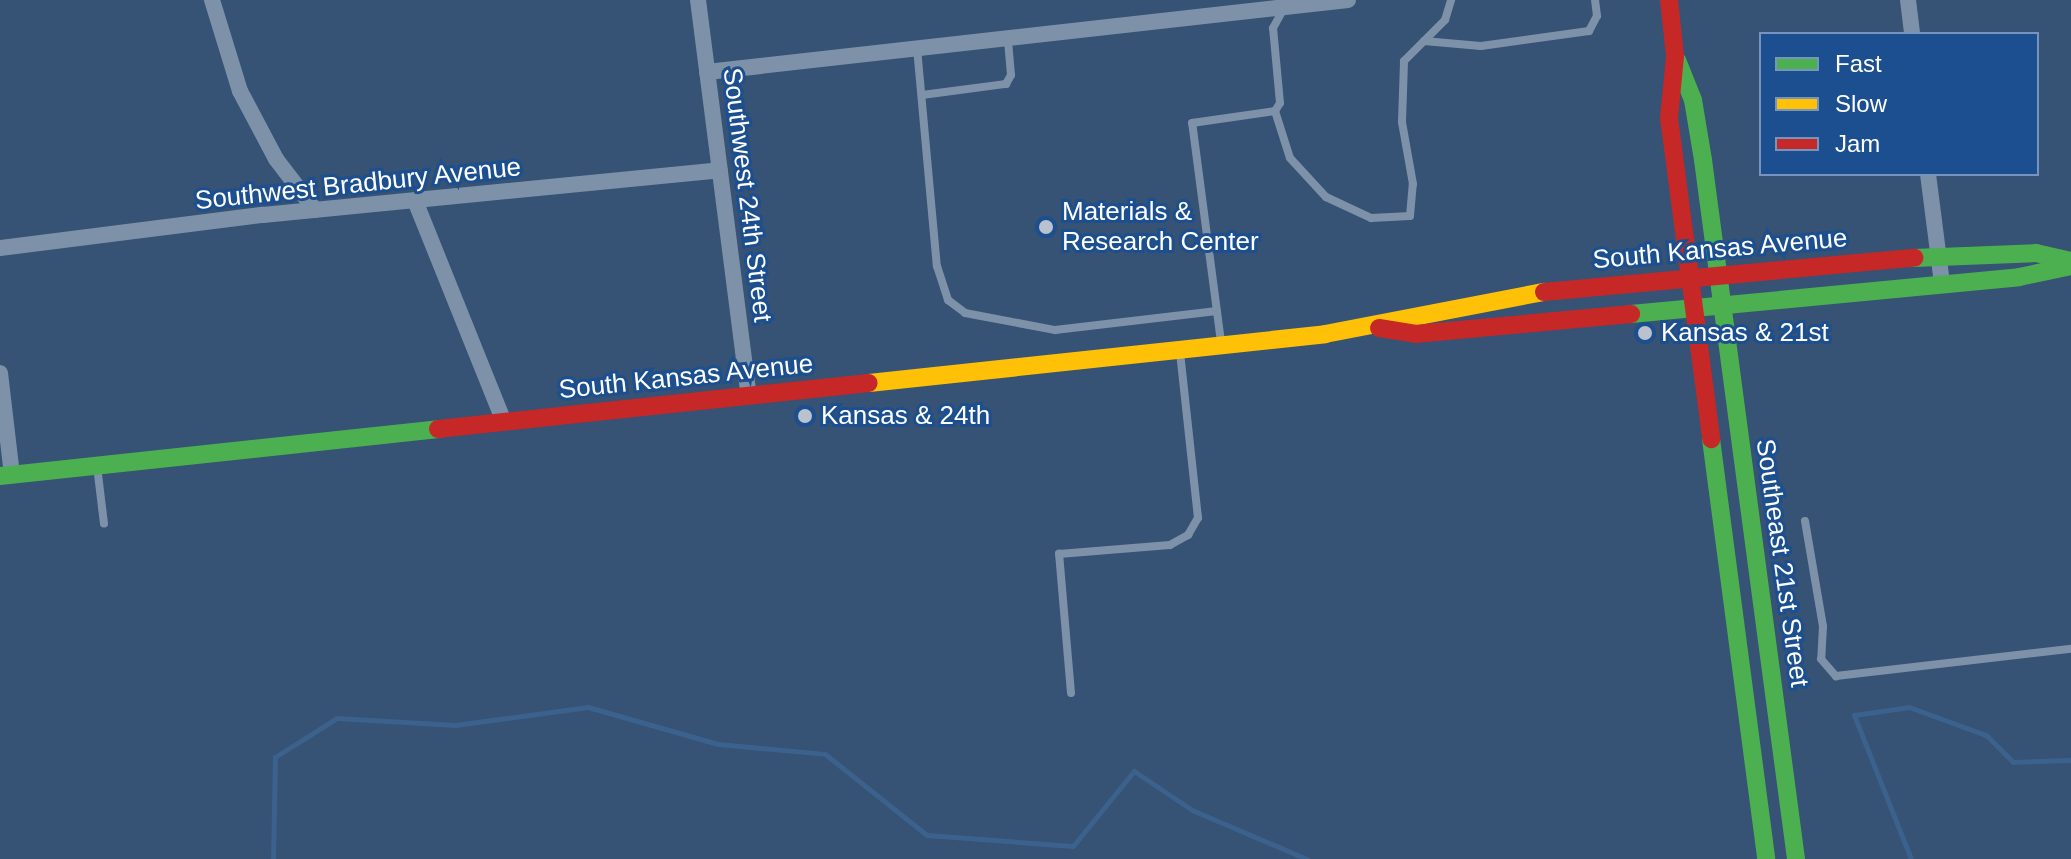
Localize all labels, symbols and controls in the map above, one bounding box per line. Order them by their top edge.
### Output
legend [1759,32,2039,176]
text: Fast [1835,50,1882,77]
street label: Southwest 24th Street [716,66,778,324]
text: Slow [1835,90,1887,117]
text: Jam [1835,130,1880,157]
street label: Southwest Bradbury Avenue [193,151,523,217]
place label: Materials & Research Center [1062,196,1259,258]
marker: Materials & Research Center [1037,218,1055,236]
street label: South Kansas Avenue [1591,222,1849,276]
place label: Kansas & 21st [1661,317,1829,349]
marker: Kansas & 21st [1636,324,1654,342]
street label: South Kansas Avenue [557,348,815,406]
place label: Kansas & 24th [821,400,990,432]
marker: Kansas & 24th [796,407,814,425]
street label: Southeast 21st Street [1749,437,1815,689]

